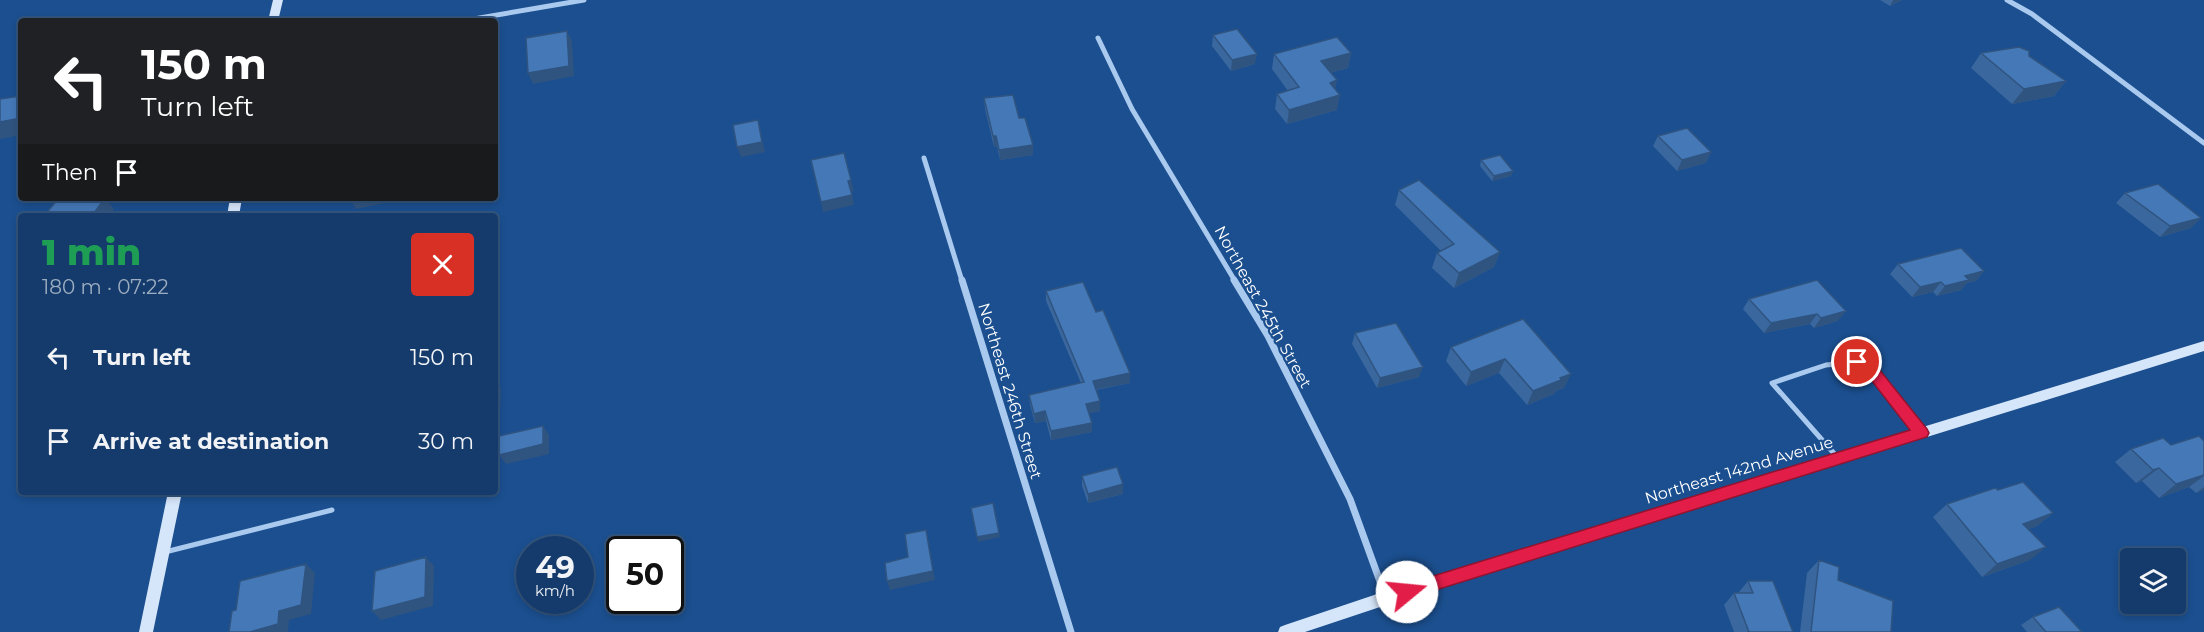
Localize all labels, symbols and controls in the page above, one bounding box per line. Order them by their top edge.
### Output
text: 150 m [141,38,267,90]
icon: left [42,42,120,120]
text: Turn left [141,90,254,123]
icon: arrive [110,156,143,189]
text: Then [42,159,98,186]
street label: Northeast 245th Street [1210,223,1316,392]
text: 1 min [42,230,141,274]
button: close [411,233,474,296]
text: 180 m · 07:22 [42,275,169,299]
street label: Northeast 246th Street [974,301,1046,482]
pin [1831,336,1882,387]
icon: left [42,341,75,374]
text: Turn left [93,344,191,371]
text: 150 m [410,344,474,371]
icon: arrive [1840,345,1873,378]
icon: arrive [42,425,75,458]
text: Arrive at destination [93,428,329,455]
text: 30 m [418,428,474,455]
street label: Northeast 142nd Avenue [1642,432,1836,508]
speed limit sign: 50 [606,536,684,614]
map controls [2120,548,2186,614]
button: layers [2120,548,2186,614]
text: 49 [535,549,575,586]
position arrow [1375,560,1439,624]
text: km/h [535,581,575,600]

